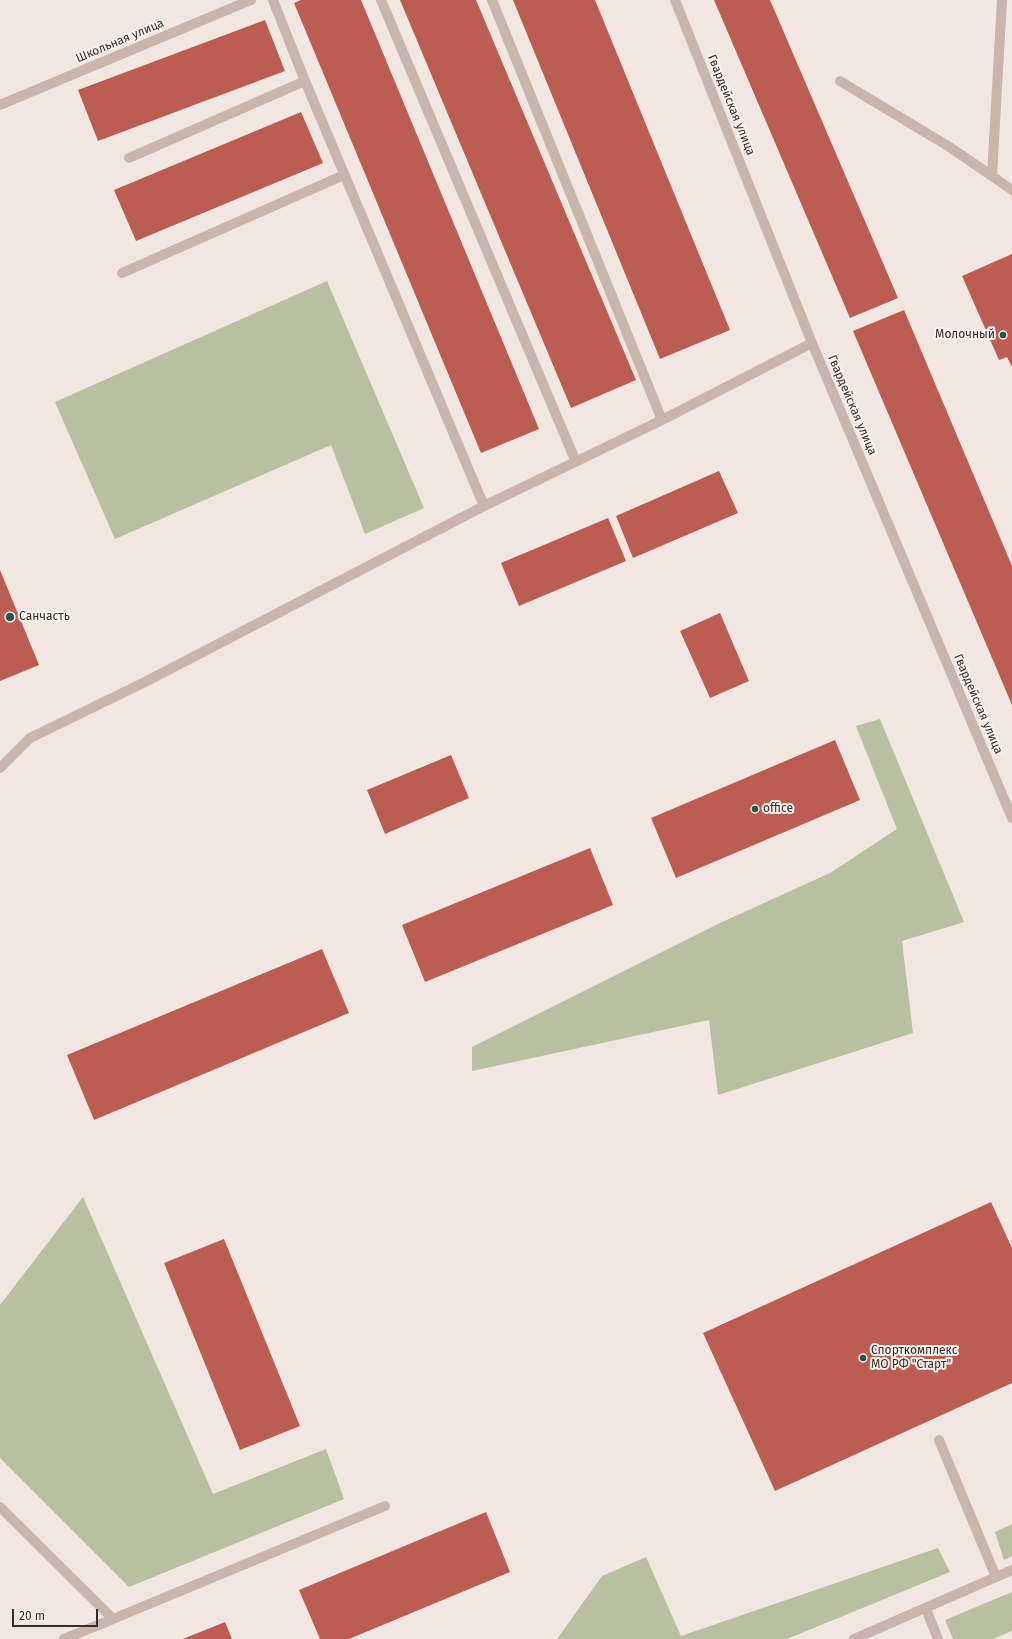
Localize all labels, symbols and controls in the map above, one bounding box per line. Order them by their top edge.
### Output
street label: Школьная улица [74,16,166,66]
street label: Гвардейская улица [704,53,758,157]
place label: Молочный [935,328,995,342]
marker: Молочный [998,330,1008,340]
street label: Гвардейская улица [824,353,880,457]
place label: Cанчасть [19,610,70,624]
marker: Cанчасть [4,611,16,623]
street label: Гвардейская улица [950,652,1006,756]
place label: office [763,802,793,816]
marker: office [750,804,760,814]
place label: Спорткомплекс МО РФ "Старт" [871,1344,957,1372]
marker: Спорткомплекс МО РФ "Старт" [858,1353,868,1363]
scale bar [14,1601,100,1627]
text: 20 m [19,1609,45,1623]

